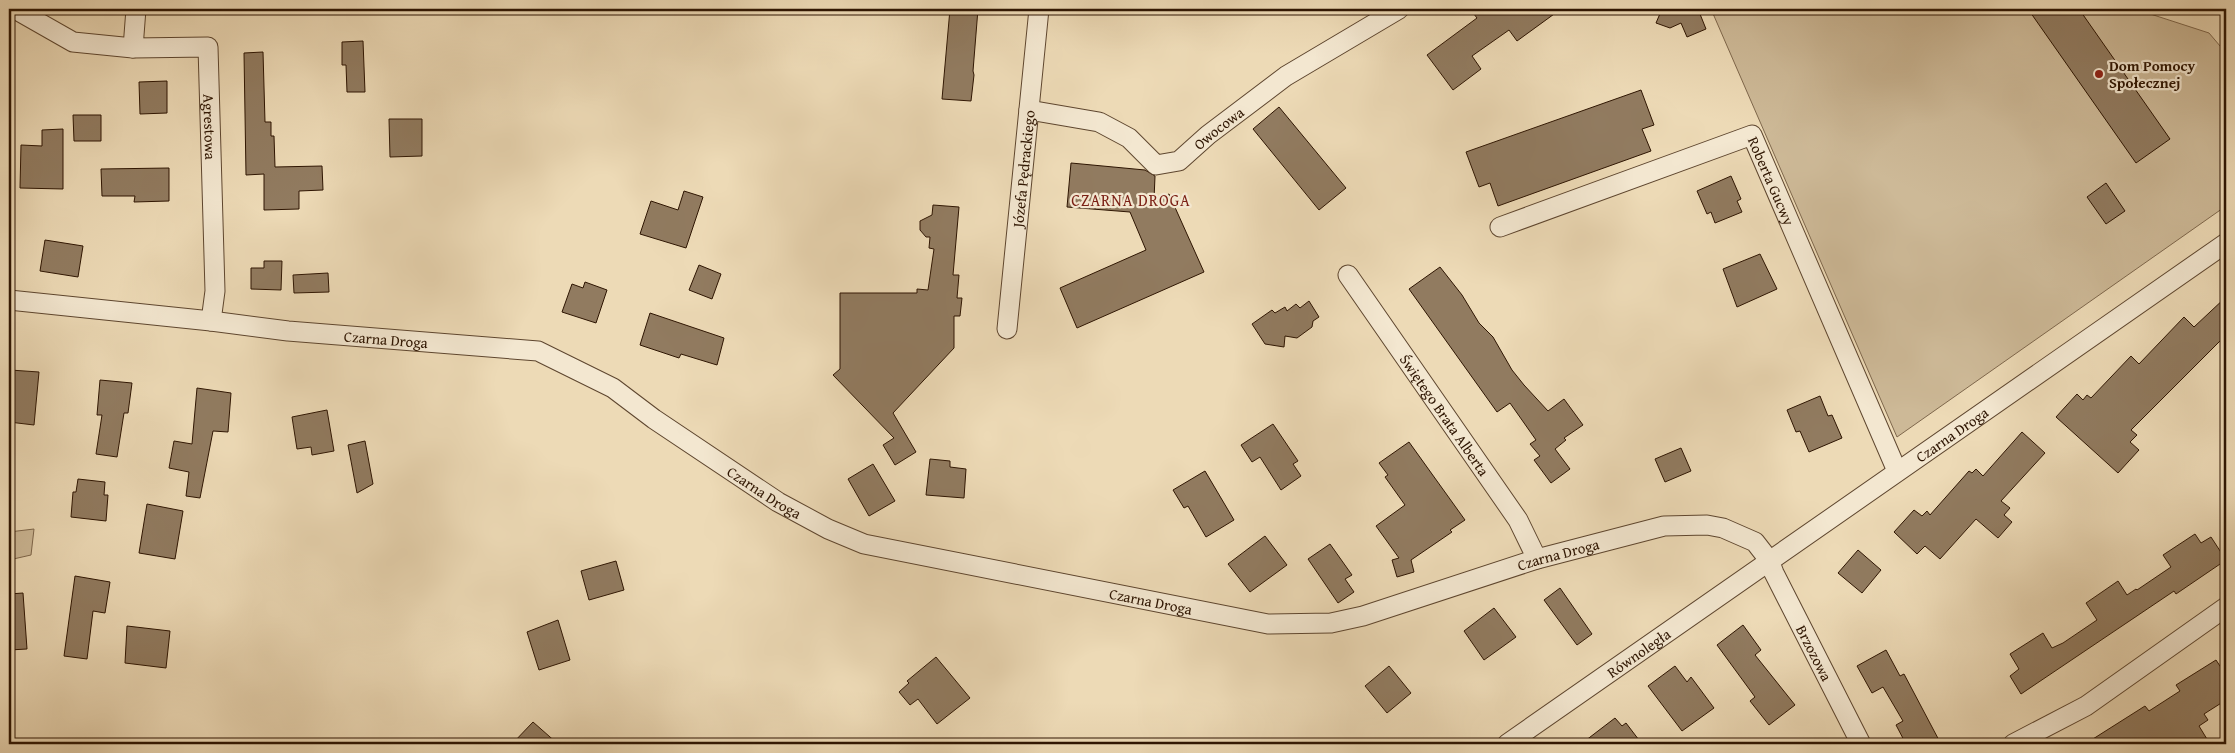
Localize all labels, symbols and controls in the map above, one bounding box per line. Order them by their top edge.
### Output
place label: Dom Pomocy Społecznej [2109,55,2195,93]
marker: Dom Pomocy Społecznej [2093,68,2105,80]
street label: Agrestowa [199,94,222,160]
street label: Owocowa [1188,101,1248,154]
street label: Józefa Pędrackiego [1007,109,1039,231]
street label: Roberta Gucwy [1743,133,1800,229]
district label: CZARNA DROGA [1071,188,1191,212]
street label: Czarna Droga [343,325,429,353]
street label: Świętego Brata Alberta [1395,349,1495,480]
street label: Czarna Droga [1911,401,1992,467]
street label: Czarna Droga [723,461,805,523]
street label: Czarna Droga [1514,533,1601,575]
street label: Czarna Droga [1108,582,1194,619]
street label: Brzozowa [1792,621,1838,684]
street label: Równoległa [1602,623,1674,682]

